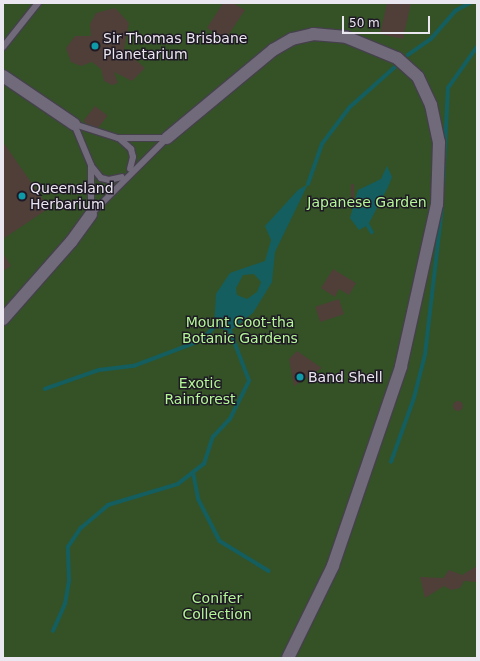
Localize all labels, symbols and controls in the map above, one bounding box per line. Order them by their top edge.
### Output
scale bar [344,8,432,34]
text: 50 m [349,16,380,30]
place label: Sir Thomas Brisbane Planetarium [103,30,247,62]
marker: Sir Thomas Brisbane Planetarium [90,41,100,51]
place label: Queensland Herbarium [30,180,114,212]
marker: Queensland Herbarium [17,191,27,201]
park label: Japanese Garden [307,194,427,210]
park label: Mount Coot-tha Botanic Gardens [182,314,298,346]
place label: Band Shell [308,369,383,385]
marker: Band Shell [295,372,305,382]
park label: Exotic Rainforest [164,375,236,408]
park label: Conifer Collection [182,590,252,622]

